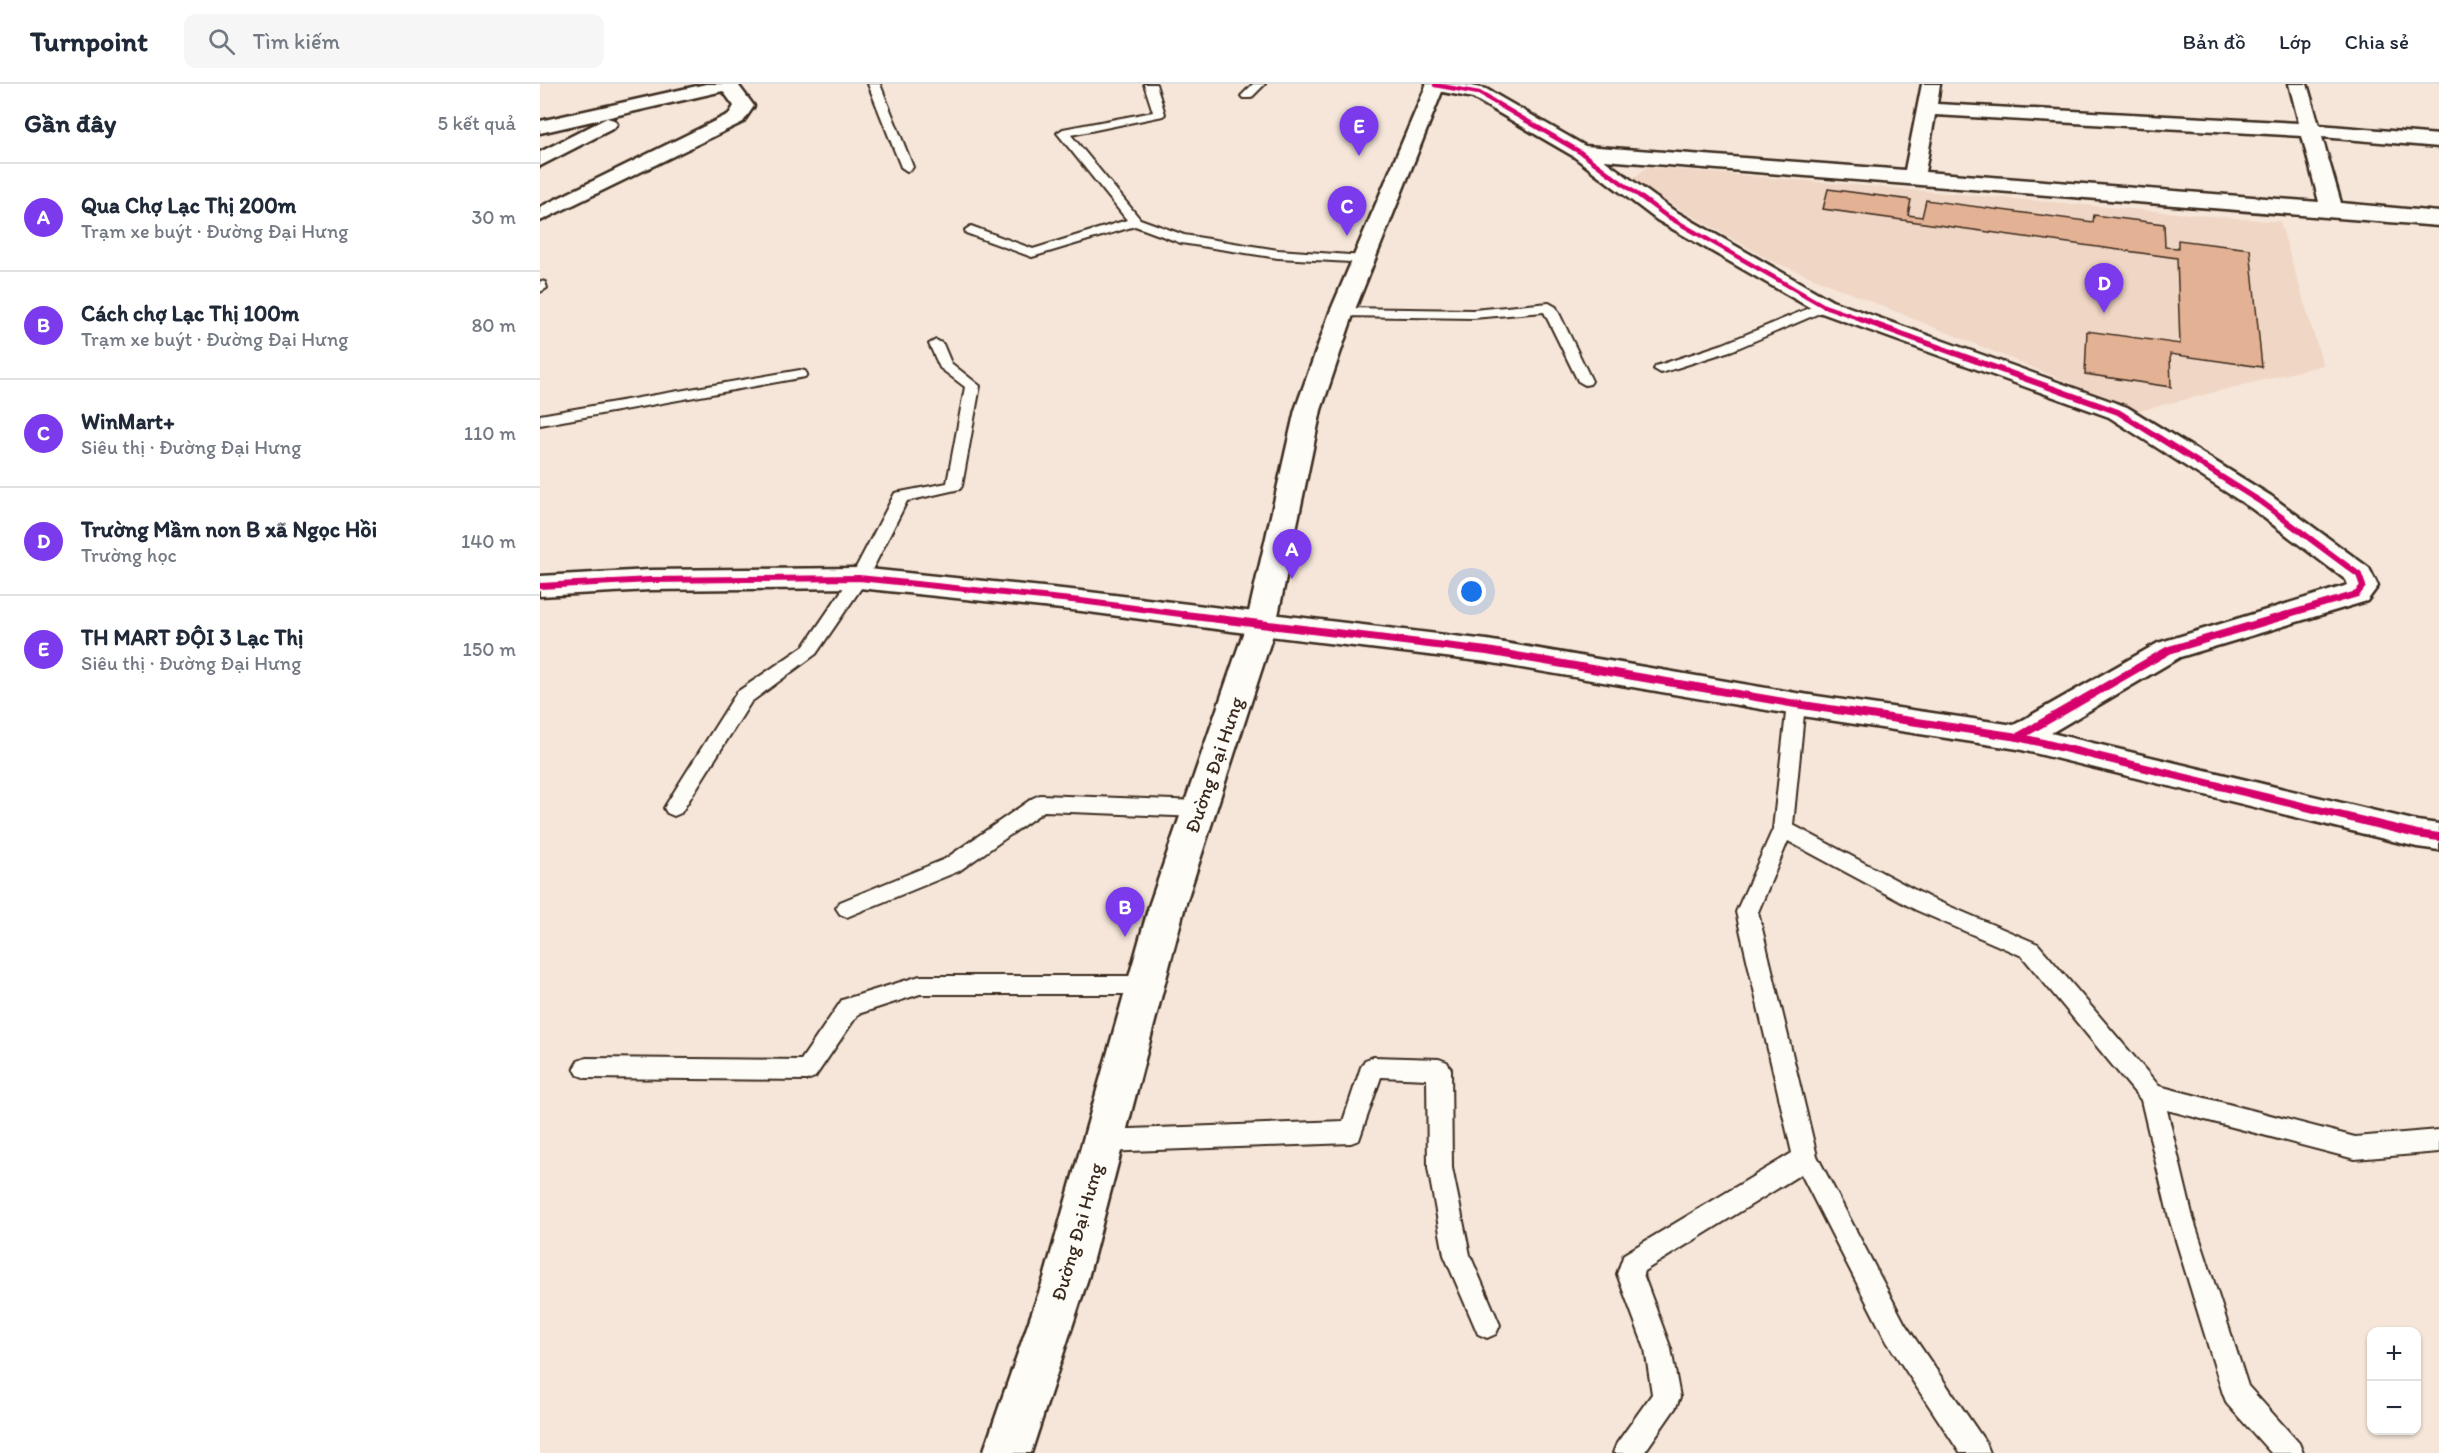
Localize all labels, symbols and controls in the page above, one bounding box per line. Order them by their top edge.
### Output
search box [184,14,604,68]
text: Turnpoint [30,24,148,58]
icon: search [205,25,238,58]
text: Tìm kiếm [253,28,340,55]
text: Bản đồ [2182,29,2246,54]
text: Lớp [2279,29,2311,54]
text: Chia sẻ [2344,29,2409,54]
pin: E [1340,106,1378,156]
text: Gần đây [24,107,116,139]
text: 5 kết quả [437,111,516,135]
pin: C [1328,186,1366,236]
text: Qua Chợ Lạc Thị 200m [81,192,296,219]
text: A [37,205,50,229]
text: 30 m [471,205,516,229]
text: Trạm xe buýt · Đường Đại Hưng [81,219,348,243]
pin: D [2084,264,2124,313]
text: Cách chợ Lạc Thị 100m [81,300,299,327]
text: B [37,313,50,337]
text: 80 m [471,313,516,337]
text: Trạm xe buýt · Đường Đại Hưng [81,327,348,351]
text: WinMart+ [81,408,175,435]
text: C [37,421,50,445]
text: 110 m [464,421,516,445]
text: Siêu thị · Đường Đại Hưng [81,435,301,459]
text: Trường Mầm non B xã Ngọc Hồi [81,516,377,543]
text: D [37,529,50,553]
text: 140 m [461,529,516,553]
pin: A [1272,530,1311,579]
text: Trường học [81,543,177,567]
your location [1457,577,1486,606]
text: TH MART ĐỘI 3 Lạc Thị [81,624,303,651]
text: E [38,637,49,661]
text: 150 m [463,637,516,661]
text: Siêu thị · Đường Đại Hưng [81,651,301,675]
street label: Đường Đại Hưng [1179,693,1249,836]
pin: B [1106,888,1144,937]
street label: Đường Đại Hưng [1046,1159,1108,1304]
map controls [2367,1327,2421,1435]
button: + [2367,1327,2421,1381]
button: − [2367,1381,2421,1435]

